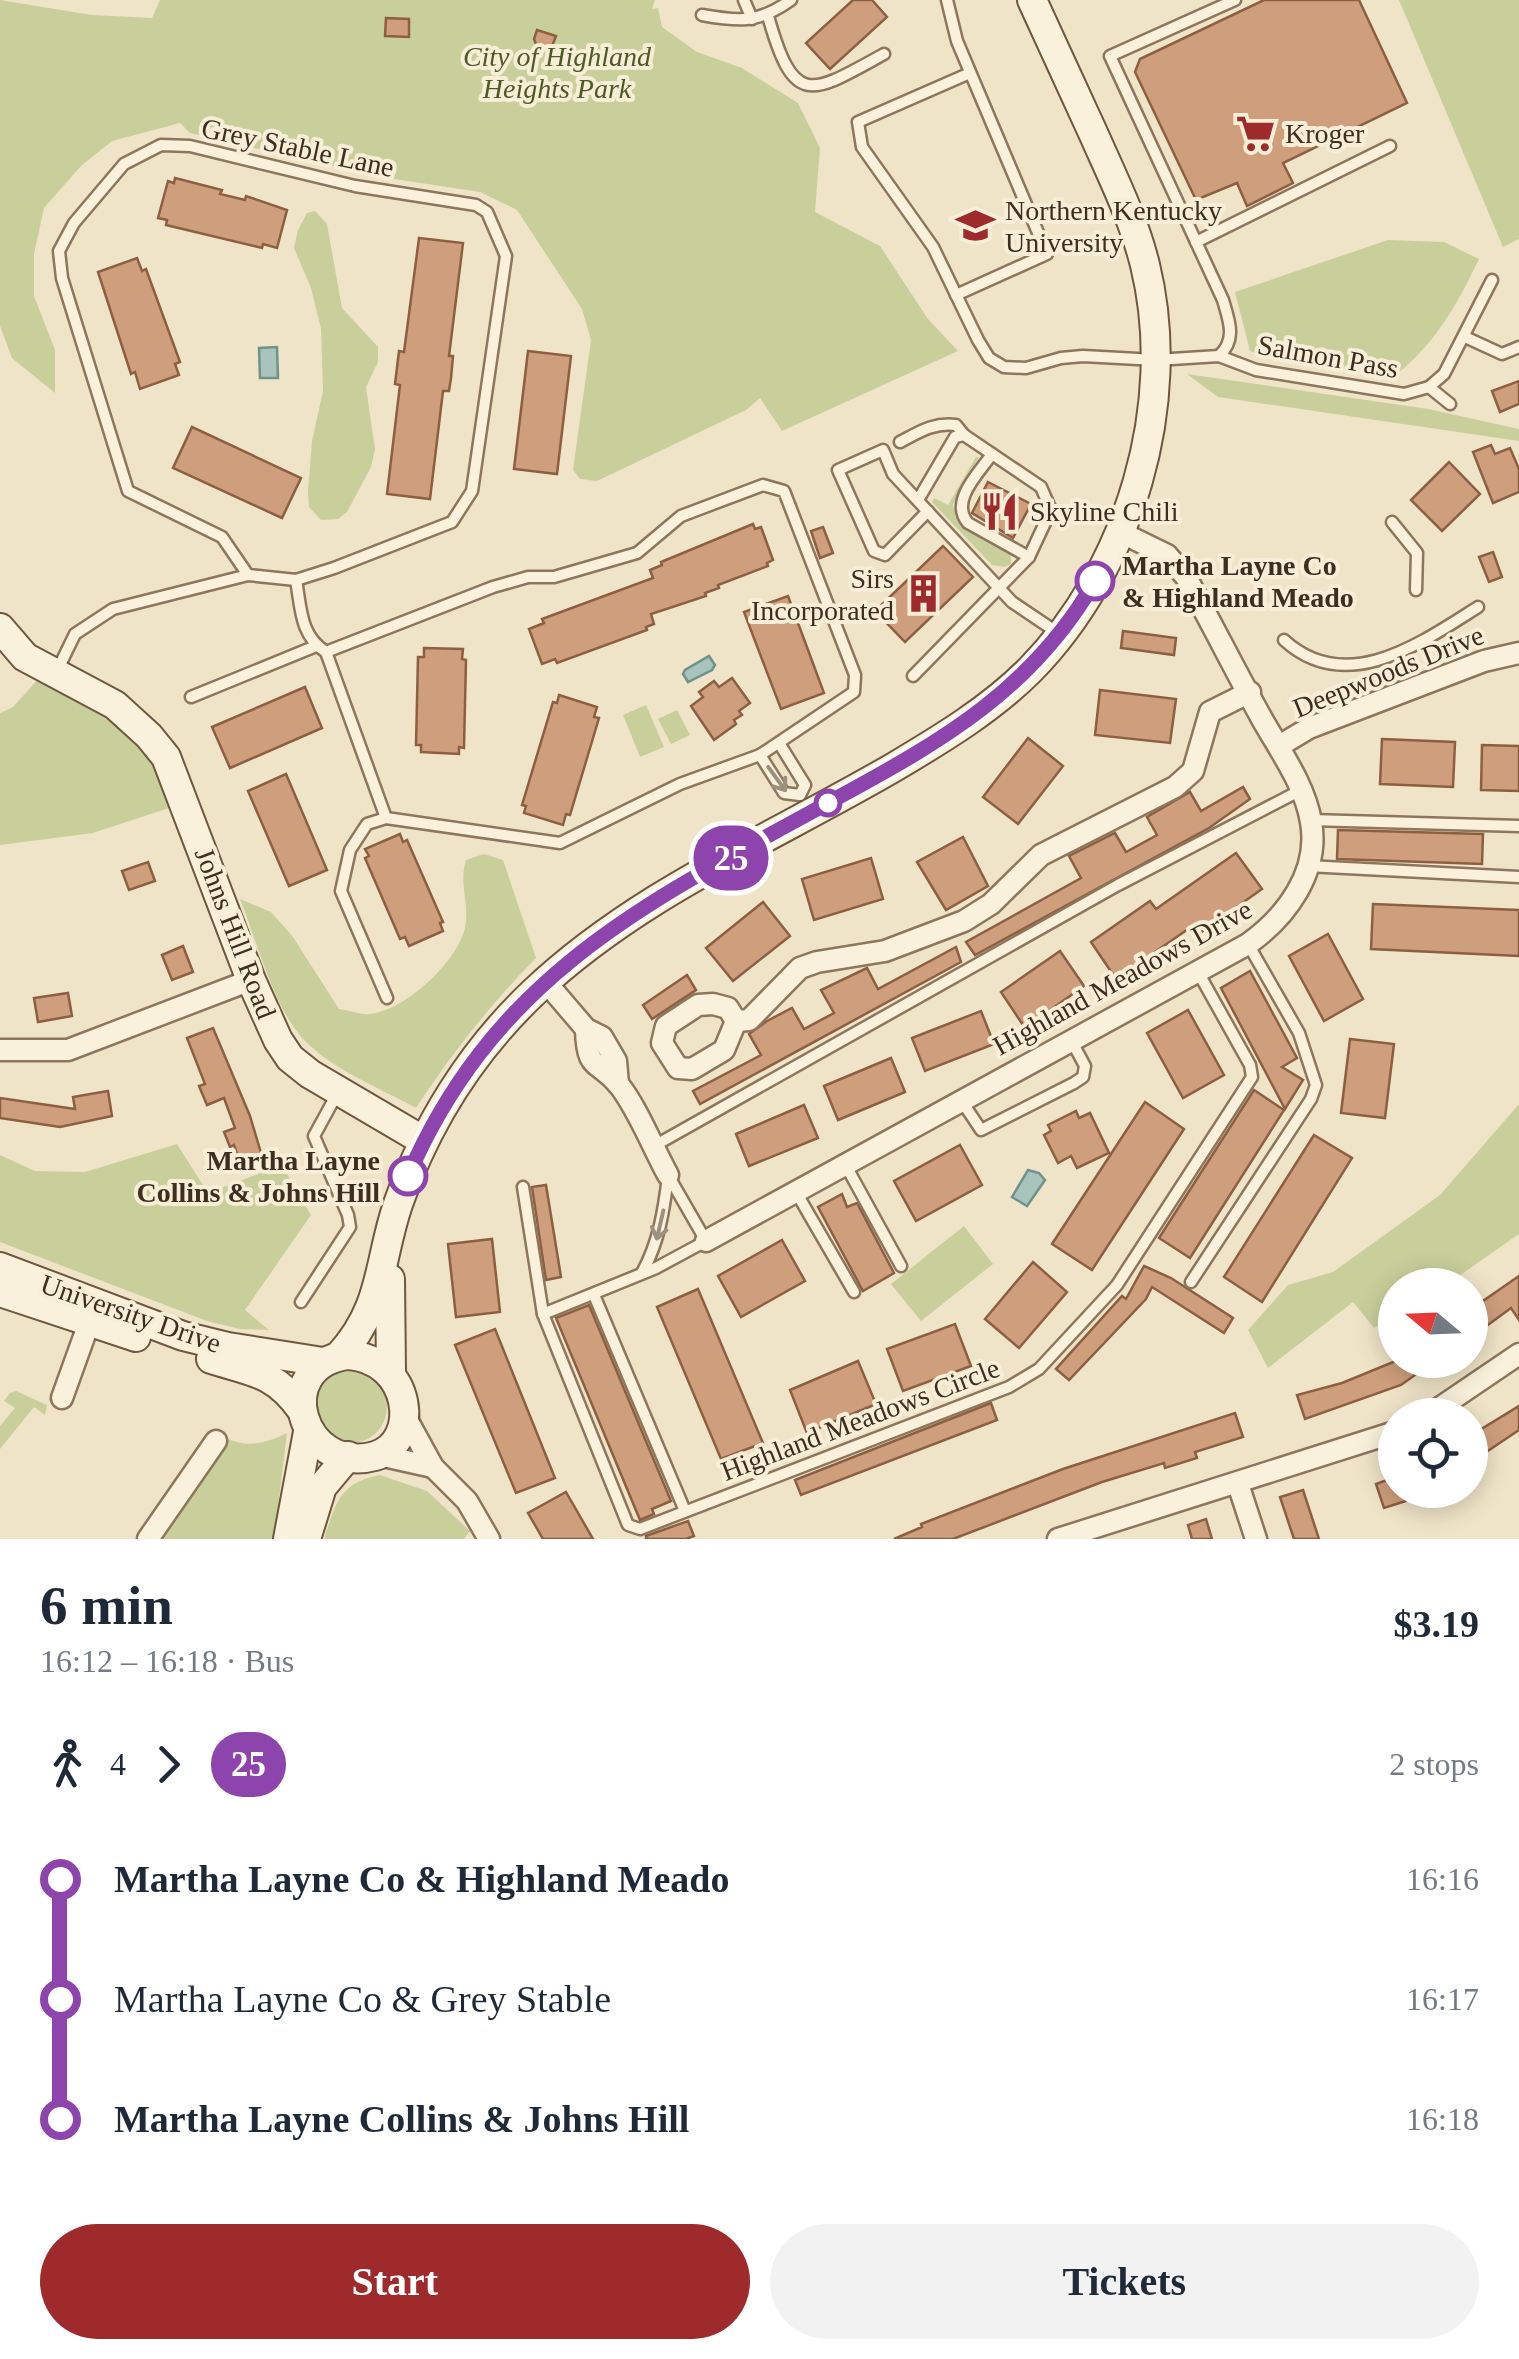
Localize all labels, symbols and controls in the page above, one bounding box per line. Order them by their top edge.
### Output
park label: City of Highland Heights Park [463,41,652,104]
street label: Grey Stable Lane [199,112,397,183]
supermarket icon: Kroger [1234,112,1276,154]
place label: Kroger [1285,118,1365,149]
place label: Northern Kentucky University [1005,195,1222,258]
school or university icon: Northern Kentucky University [954,205,996,247]
street label: Salmon Pass [1255,329,1401,384]
restaurant icon: Skyline Chili [979,490,1021,532]
place label: Skyline Chili [1030,496,1179,527]
place label: Martha Layne Co & Highland Meado [1122,550,1354,613]
marker: Martha Layne Co & Highland Meado [1076,562,1114,600]
place label: Sirs Incorporated [751,563,894,626]
building icon: Sirs Incorporated [903,573,945,615]
street label: Deepwoods Drive [1288,619,1488,724]
one-way arrow [766,765,787,793]
unlabelled marker [815,790,841,816]
line badge: 25 [686,826,776,890]
text: 25 [714,839,749,878]
street label: Johns Hill Road [189,843,282,1023]
street label: Highland Meadows Drive [988,893,1257,1061]
place label: Martha Layne Collins & Johns Hill [136,1145,380,1208]
marker: Martha Layne Collins & Johns Hill [389,1157,427,1195]
one-way arrow [650,1208,668,1240]
street label: University Drive [36,1268,225,1359]
north arrow [1378,1268,1488,1378]
map controls [1378,1268,1488,1508]
street label: Highland Meadows Circle [717,1352,1004,1487]
button: locate [1378,1398,1488,1508]
text: 6 min [40,1575,173,1636]
text: $3.19 [1394,1603,1479,1645]
text: 16:12 – 16:18 · Bus [40,1643,294,1679]
icon: walk [40,1737,95,1792]
icon: forward [141,1737,196,1792]
text: 25 [231,1745,266,1784]
text: 4 [110,1746,126,1782]
text: 2 stops [1389,1746,1479,1782]
text: Martha Layne Co & Highland Meado [114,1858,729,1900]
text: 16:16 [1406,1861,1479,1897]
text: Martha Layne Co & Grey Stable [114,1978,611,2020]
text: 16:17 [1406,1981,1479,2017]
text: Martha Layne Collins & Johns Hill [114,2098,689,2140]
text: 16:18 [1406,2101,1479,2137]
button: Start [40,2224,750,2339]
button: Tickets [770,2224,1479,2339]

